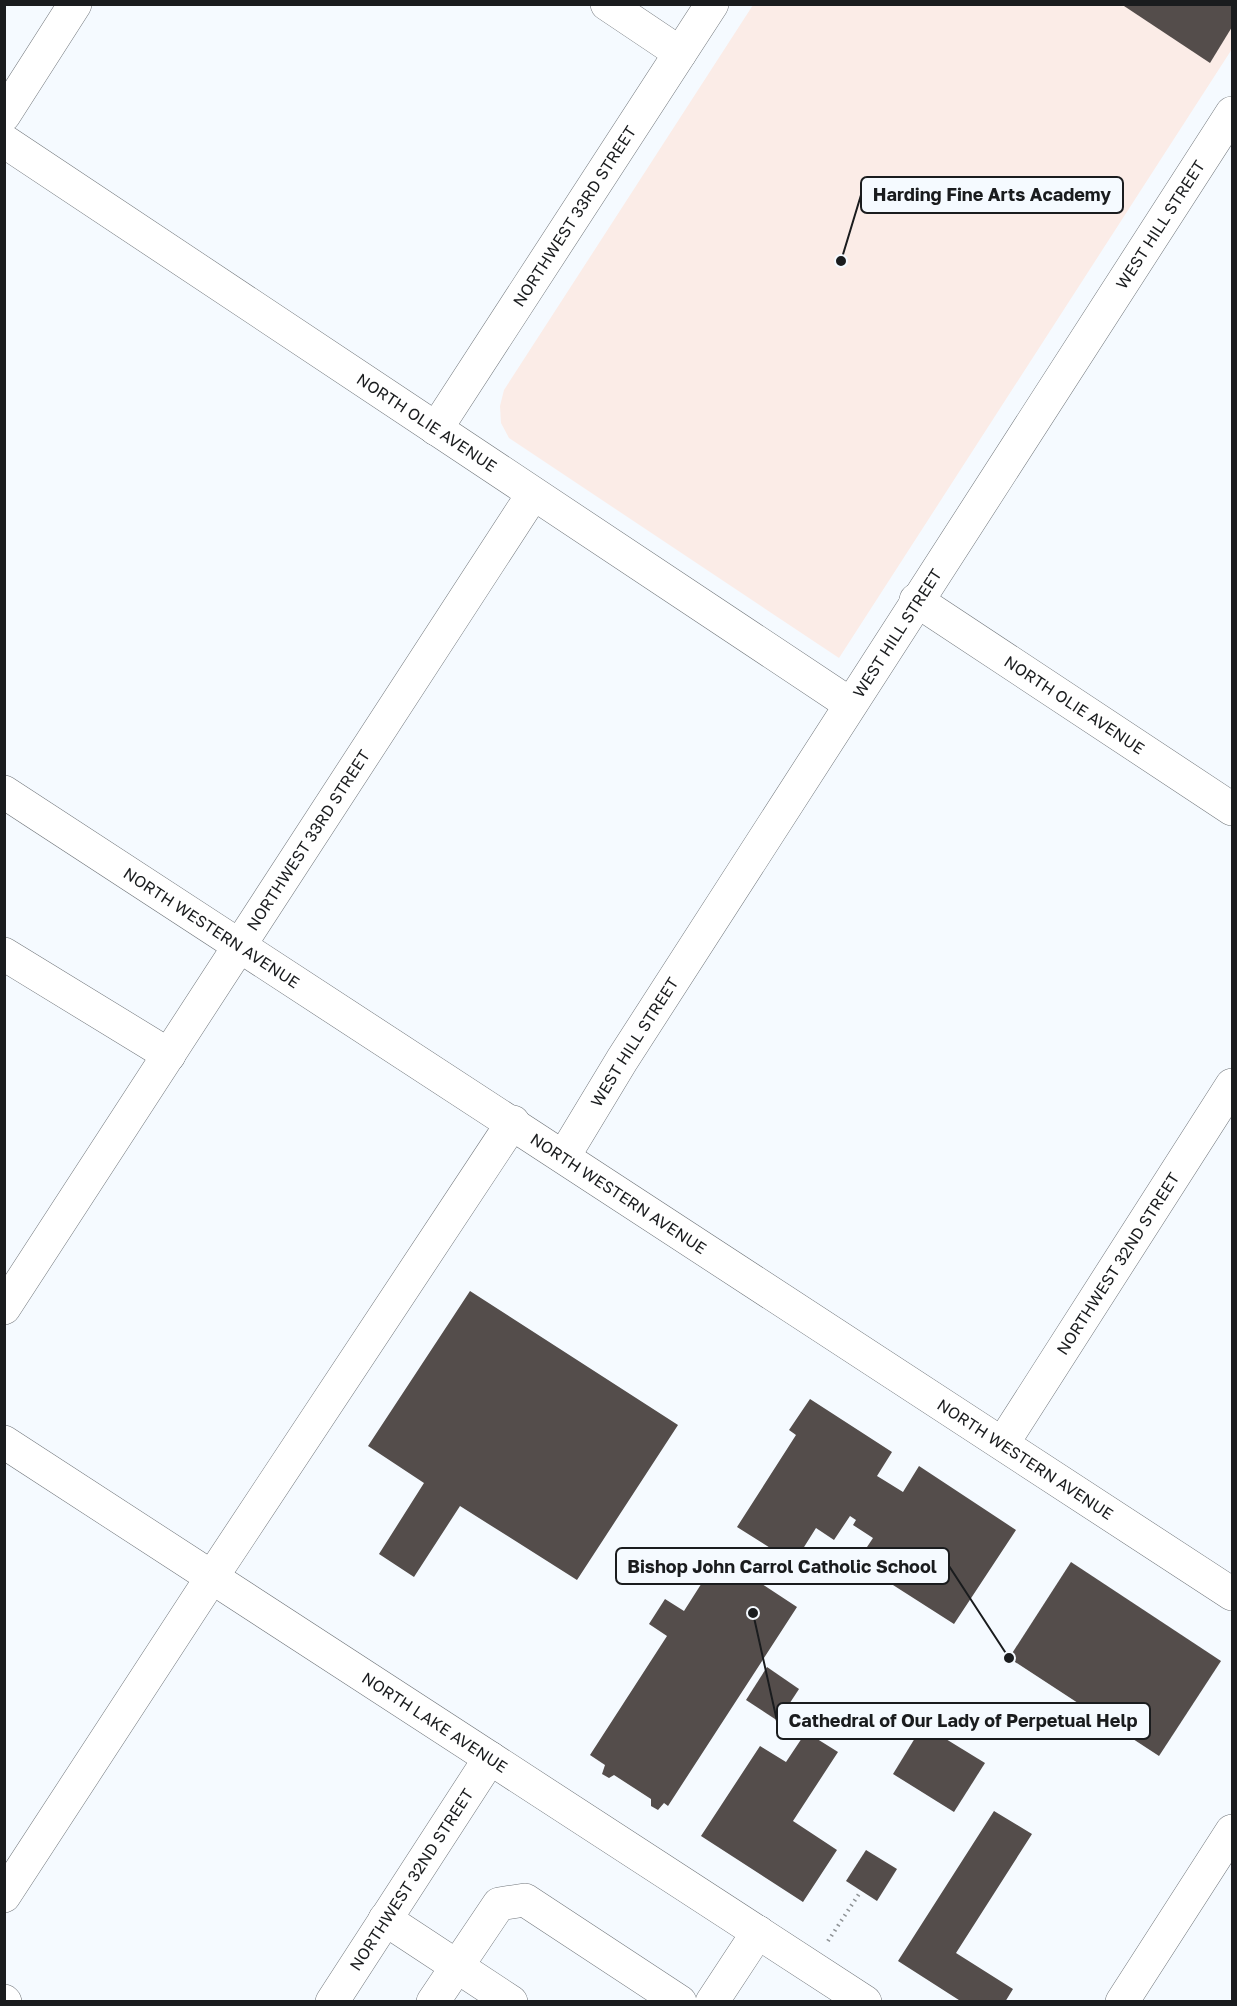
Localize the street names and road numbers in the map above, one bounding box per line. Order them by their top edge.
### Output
street label: NORTHWEST 33RD STREET [508,122,640,310]
street label: WEST HILL STREET [1111,156,1209,293]
street label: NORTH OLIE AVENUE [353,369,501,476]
street label: WEST HILL STREET [848,565,946,701]
street label: NORTH OLIE AVENUE [1001,651,1148,758]
street label: NORTHWEST 33RD STREET [242,746,374,934]
street label: NORTH WESTERN AVENUE [120,863,303,992]
street label: WEST HILL STREET [586,973,683,1110]
street label: NORTH WESTERN AVENUE [527,1129,710,1258]
street label: NORTHWEST 32ND STREET [1052,1169,1184,1358]
street label: NORTH WESTERN AVENUE [934,1394,1117,1524]
street label: NORTH LAKE AVENUE [358,1668,511,1777]
street label: NORTHWEST 32ND STREET [345,1785,478,1974]

